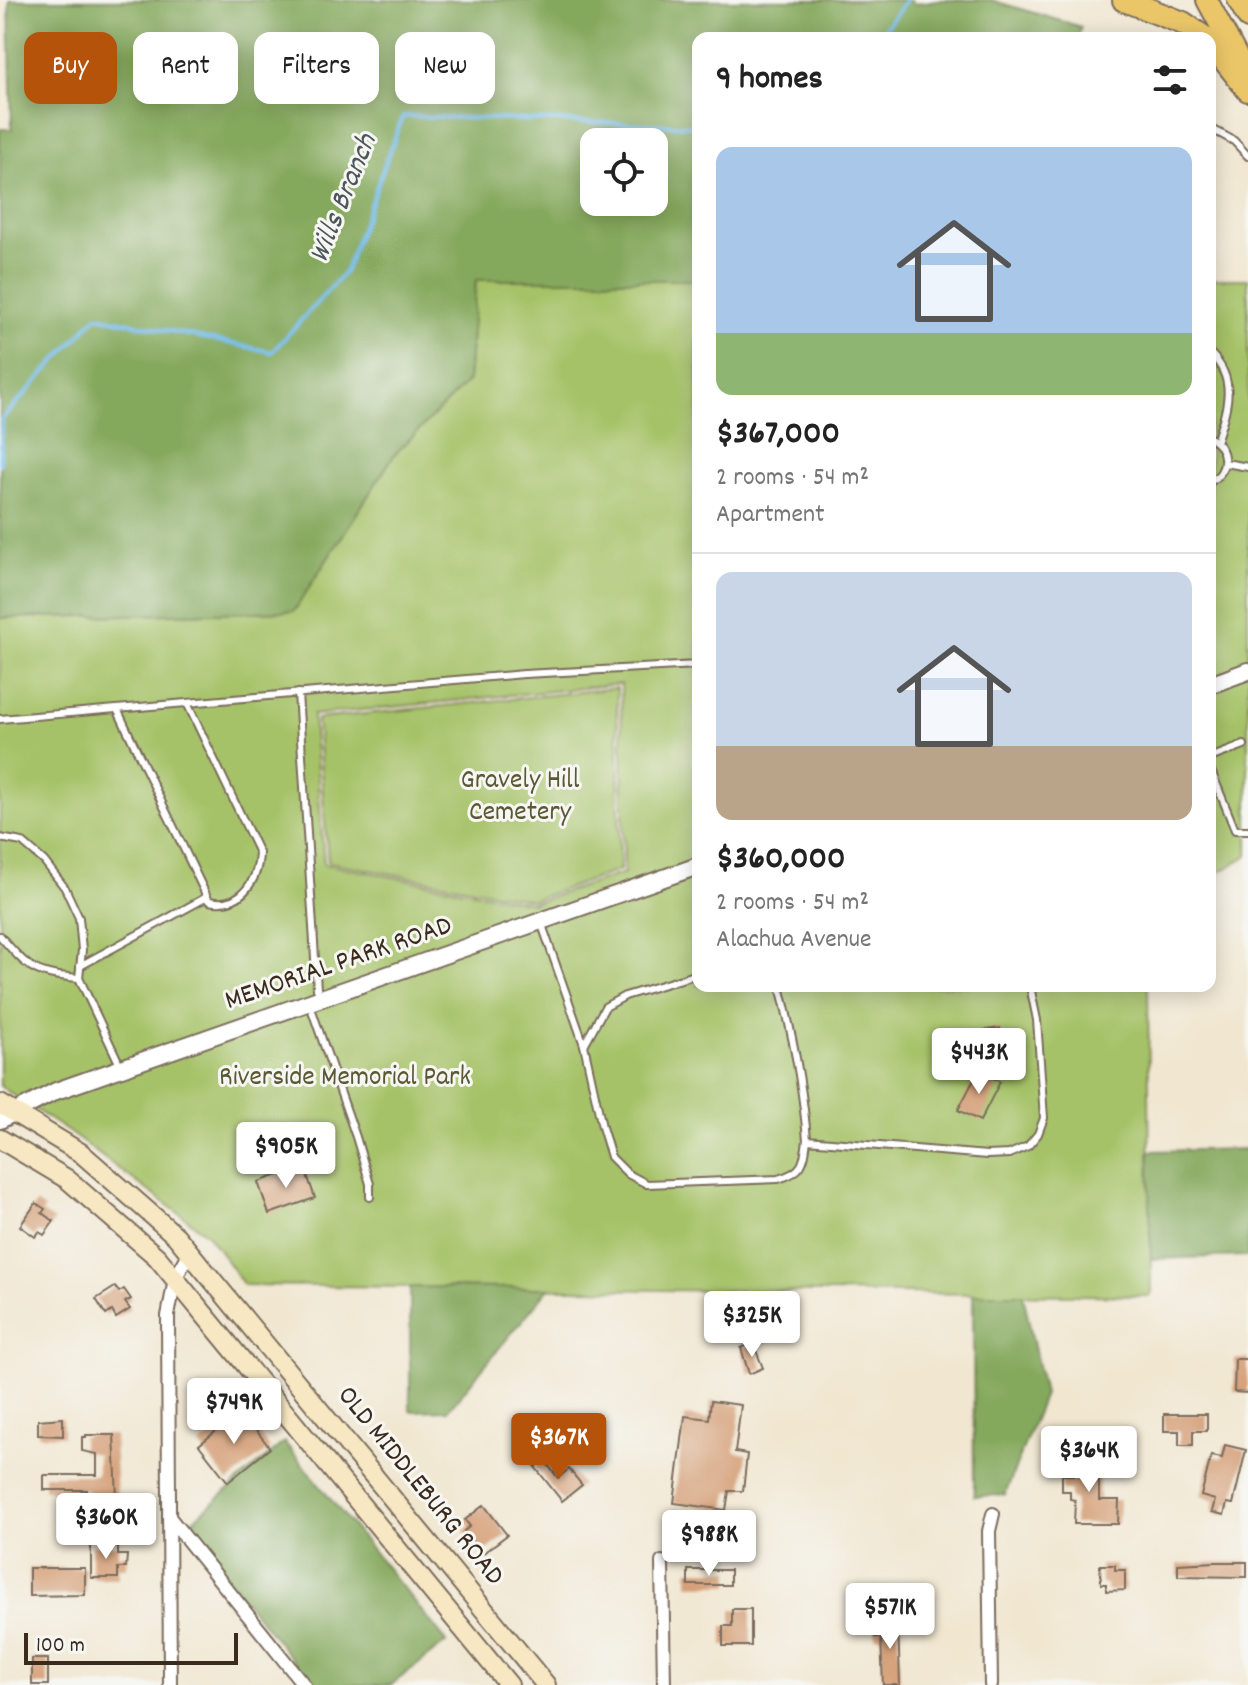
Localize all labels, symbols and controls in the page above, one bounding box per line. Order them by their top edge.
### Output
chip: Buy [24,32,117,104]
chip: Rent [133,32,238,104]
chip: Filters [254,32,379,104]
chip: New [395,32,495,104]
text: 9 homes [716,56,823,105]
icon: filters [1148,58,1192,102]
water label: Wills Branch [300,127,391,270]
map controls [580,128,668,216]
button: locate [580,128,668,216]
icon: home [882,199,1026,343]
text: $367,000 [716,411,840,460]
text: 2 rooms · 54 m² [716,460,869,497]
text: Apartment [716,497,825,534]
icon: home [882,624,1026,768]
park label: Gravely Hill Cemetery [461,762,580,834]
text: $360,000 [716,836,846,885]
text: 2 rooms · 54 m² [716,885,869,922]
street label: MEMORIAL PARK ROAD [220,907,458,1023]
text: Alachua Avenue [716,922,871,959]
pin: $443K [923,1028,1035,1096]
text: $443K [950,1035,1008,1072]
park label: Riverside Memorial Park [219,1059,471,1099]
pin: $905K [230,1122,342,1190]
text: $905K [254,1129,318,1166]
pin: $325K [696,1291,808,1359]
text: $325K [722,1298,782,1335]
pin: $749K [178,1378,290,1446]
street label: OLD MIDDLEBURG ROAD [326,1378,512,1596]
text: $749K [205,1385,263,1422]
pin: $367K [503,1413,615,1481]
text: $367K [529,1420,589,1457]
pin: $364K [1033,1426,1145,1494]
text: $364K [1059,1433,1119,1470]
pin: $360K [50,1493,162,1561]
text: $360K [74,1500,138,1537]
pin: $988K [653,1510,765,1578]
text: $988K [680,1517,738,1554]
pin: $571K [834,1583,946,1651]
text: $571K [864,1590,916,1627]
scale bar [24,1629,238,1665]
text: 100 m [36,1631,85,1662]

